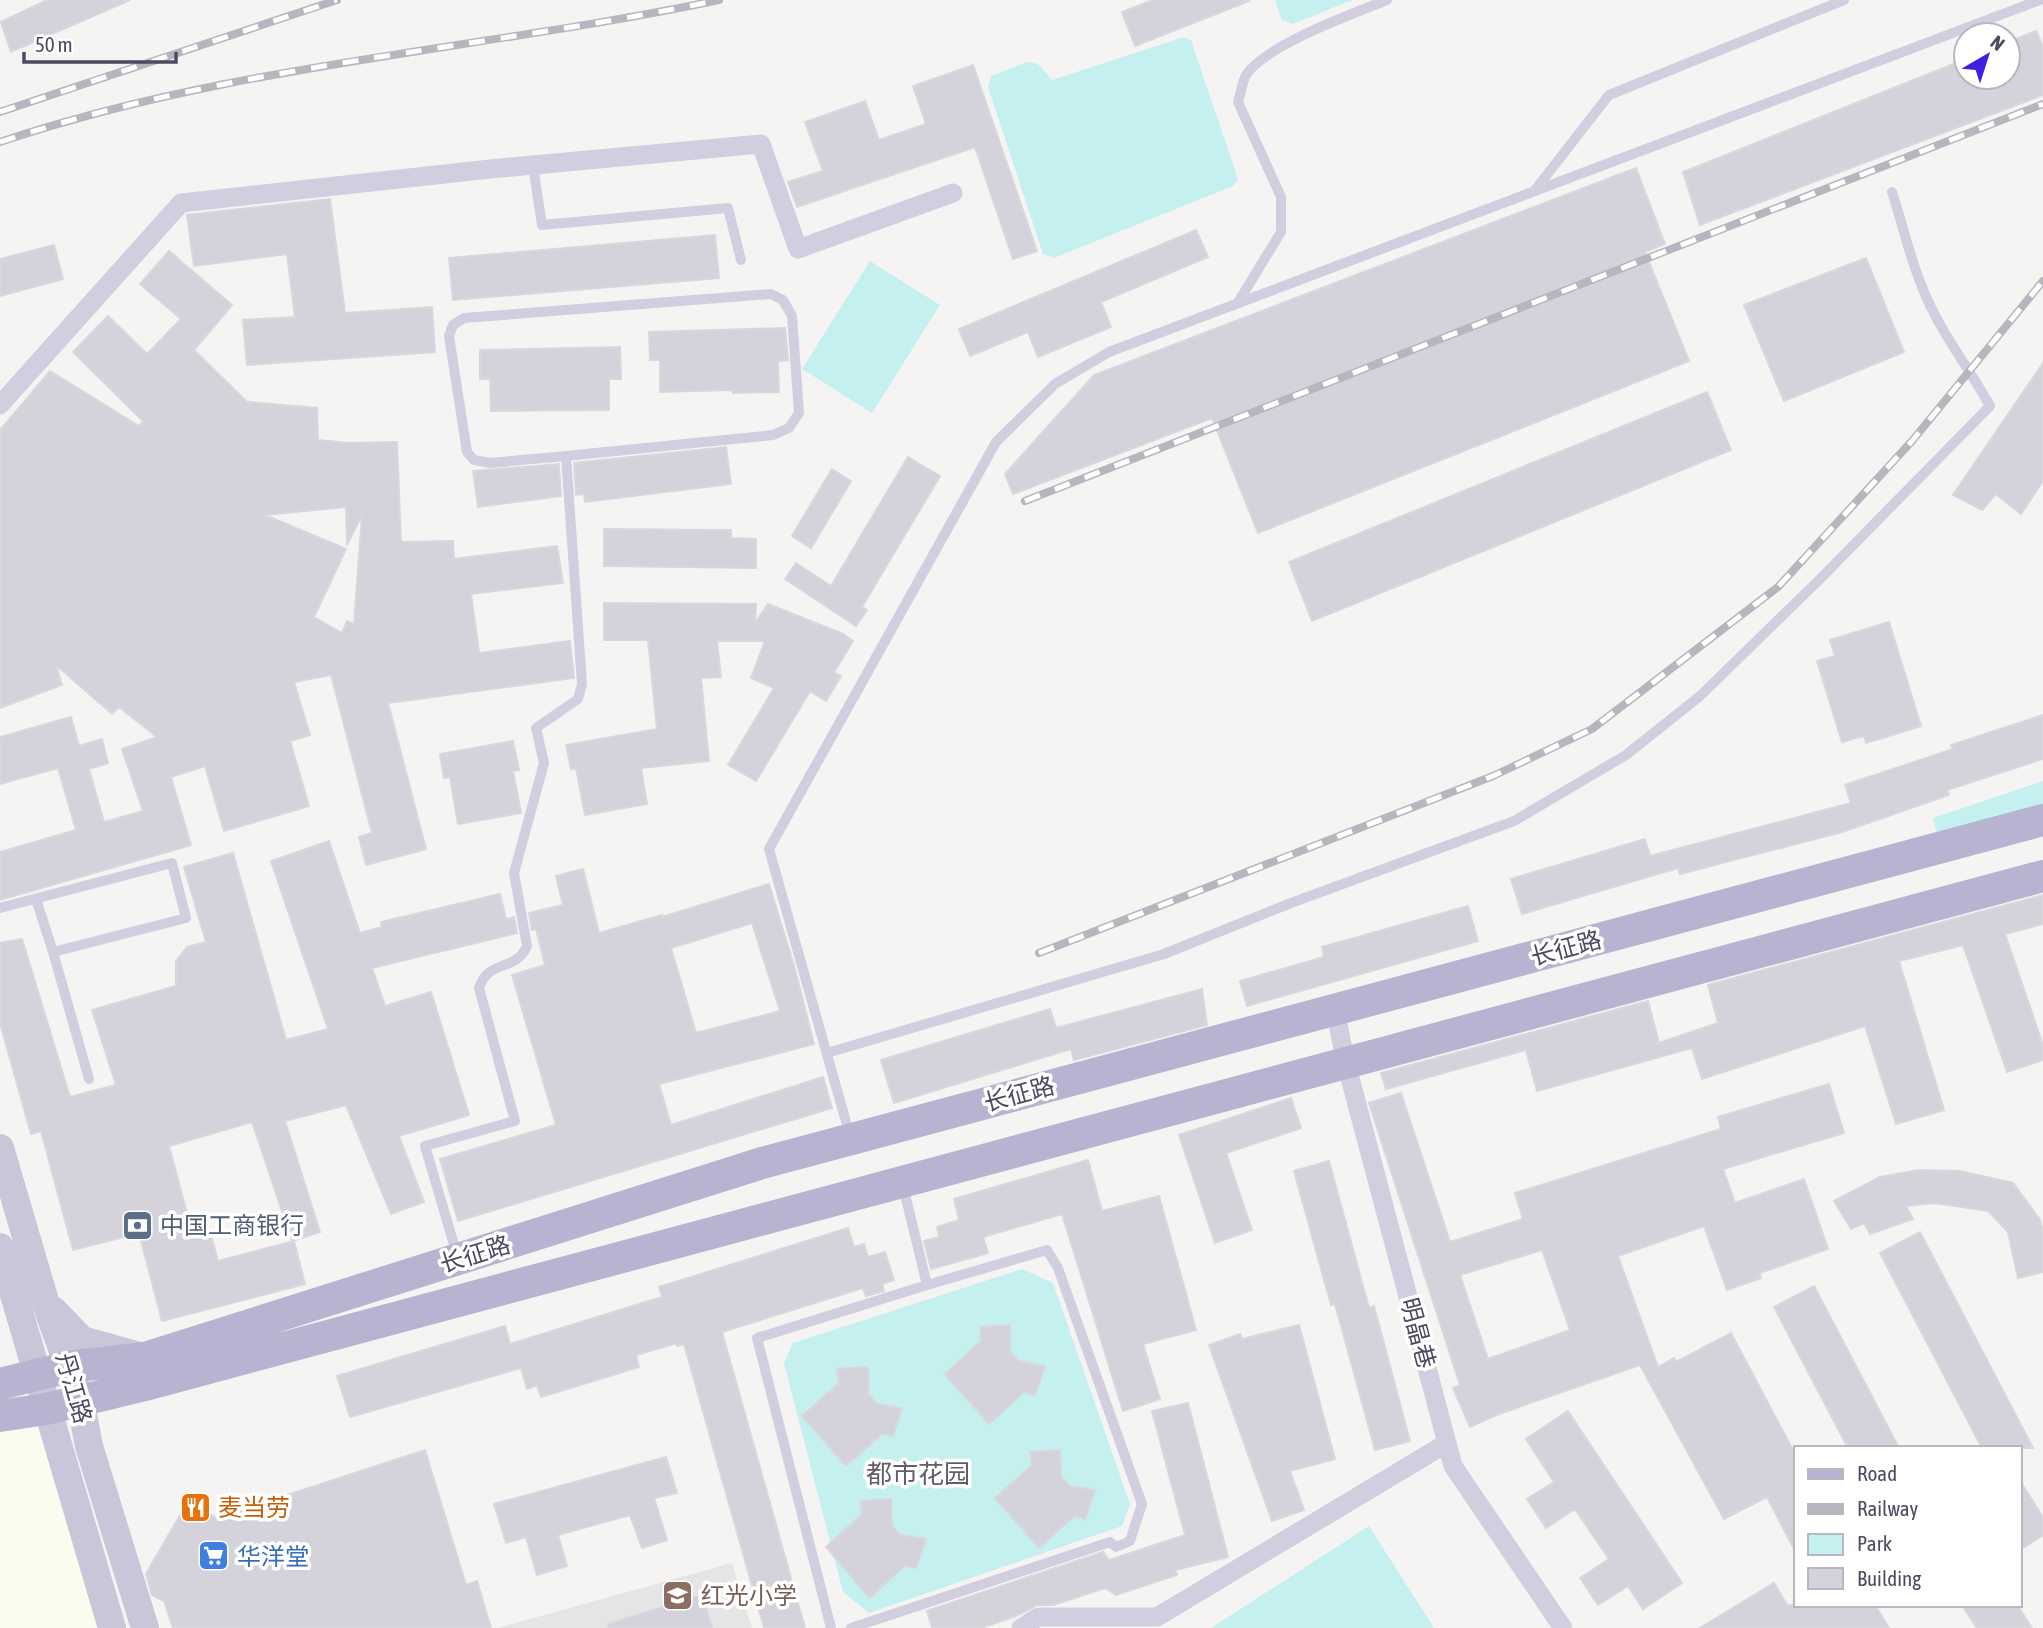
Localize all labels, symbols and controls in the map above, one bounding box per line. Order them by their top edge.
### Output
scale bar [24,21,177,65]
north arrow [1952,21,2022,91]
text: N [1986,31,2009,55]
text: 50 m [35,32,73,56]
street label: 长征路 [1528,926,1604,970]
street label: 长征路 [981,1072,1057,1116]
bank icon: 中国工商银行 [120,1208,154,1242]
place label: 中国工商银行 [160,1212,304,1239]
street label: 长征路 [437,1231,513,1277]
street label: 明晶巷 [1396,1295,1440,1371]
street label: 丹江路 [51,1350,97,1426]
legend [1794,1446,2022,1607]
district label: 都市花园 [866,1459,970,1489]
text: Road [1857,1461,1897,1485]
restaurant icon: 麦当劳 [178,1490,212,1524]
place label: 麦当劳 [218,1494,290,1521]
text: Railway [1857,1496,1919,1520]
text: Park [1857,1531,1892,1555]
supermarket icon: 华洋堂 [197,1539,231,1573]
place label: 华洋堂 [237,1543,309,1570]
text: Building [1857,1566,1921,1590]
school or university icon: 红光小学 [661,1578,695,1612]
place label: 红光小学 [701,1582,797,1609]

